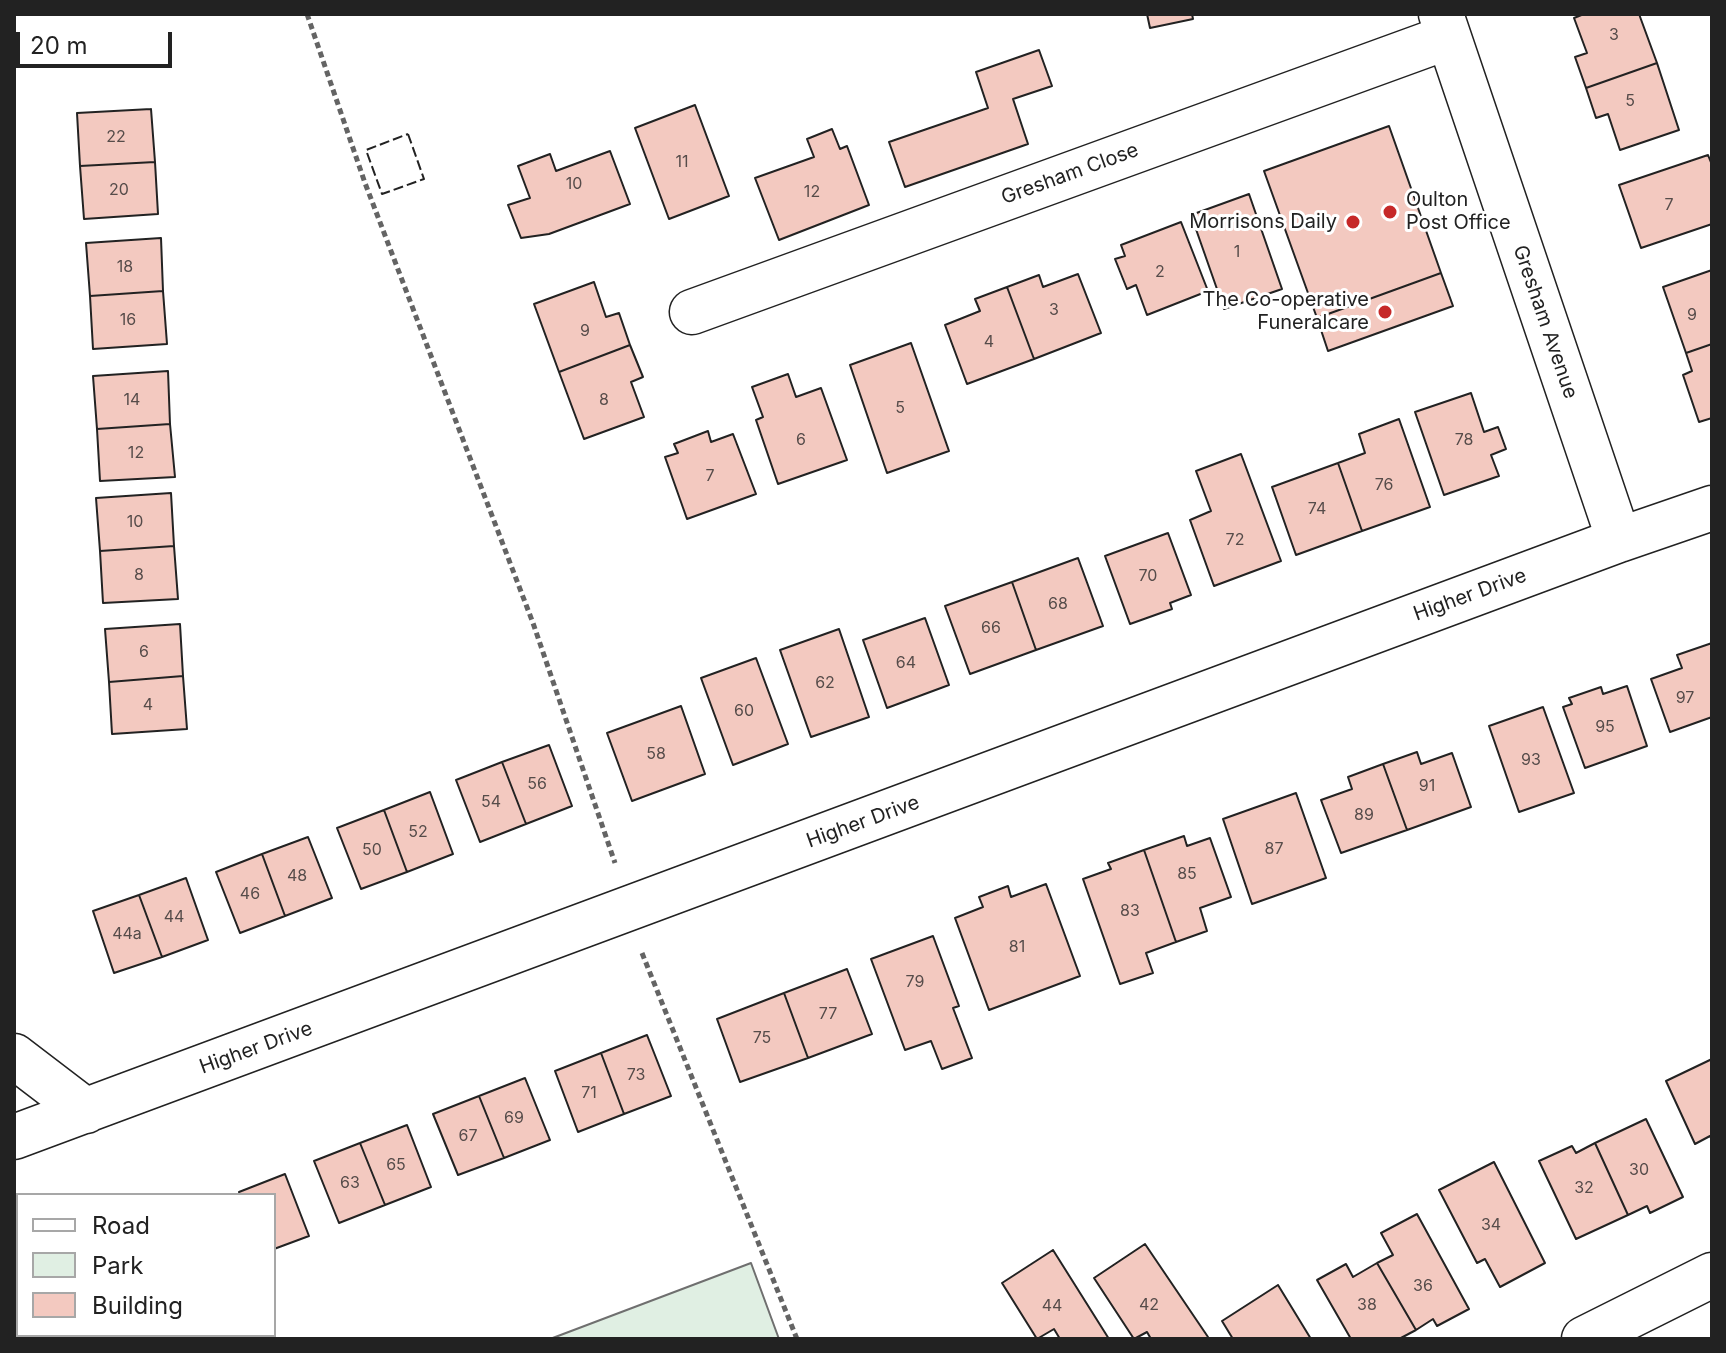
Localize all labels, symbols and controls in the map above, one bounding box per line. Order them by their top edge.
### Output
scale bar [20,16,176,66]
house number: 3 [1609,25,1619,45]
text: 20 m [30,31,88,60]
house number: 5 [1625,91,1635,111]
house number: 22 [106,127,126,147]
street label: Gresham Close [998,138,1142,210]
house number: 11 [675,152,689,172]
house number: 10 [566,174,582,194]
house number: 20 [109,180,129,200]
house number: 12 [804,182,820,202]
place label: Oulton Post Office [1406,188,1511,235]
house number: 7 [1664,195,1674,215]
marker: Oulton Post Office [1381,203,1399,221]
place label: Morrisons Daily [1189,210,1337,234]
marker: Morrisons Daily [1344,213,1362,231]
house number: 1 [1234,242,1240,262]
street label: Gresham Avenue [1507,242,1583,402]
house number: 18 [117,257,133,277]
house number: 2 [1155,262,1165,282]
place label: The Co-operative Funeralcare [1203,288,1369,335]
house number: 3 [1049,300,1059,320]
marker: The Co-operative Funeralcare [1376,303,1394,321]
house number: 9 [1687,305,1697,325]
house number: 16 [120,310,136,330]
house number: 9 [580,321,590,341]
house number: 4 [984,332,994,352]
house number: 14 [124,390,140,410]
house number: 8 [599,390,609,410]
house number: 5 [895,398,905,418]
house number: 6 [796,430,806,450]
house number: 78 [1455,430,1473,450]
house number: 12 [128,443,144,463]
house number: 7 [705,466,715,486]
house number: 76 [1375,475,1393,495]
house number: 74 [1308,499,1326,519]
house number: 10 [127,512,143,532]
house number: 72 [1226,530,1244,550]
street label: Higher Drive [1410,564,1530,626]
house number: 8 [134,565,144,585]
house number: 70 [1139,566,1157,586]
house number: 68 [1048,594,1068,614]
house number: 66 [981,618,1001,638]
house number: 6 [139,642,149,662]
house number: 64 [896,653,916,673]
house number: 62 [815,673,835,693]
house number: 97 [1676,688,1694,708]
house number: 4 [143,695,153,715]
house number: 60 [734,701,754,721]
house number: 95 [1595,717,1615,737]
house number: 58 [646,744,666,764]
house number: 93 [1521,750,1541,770]
house number: 56 [527,774,547,794]
house number: 91 [1419,776,1435,796]
street label: Higher Drive [803,791,923,853]
house number: 54 [481,792,501,812]
house number: 89 [1354,805,1374,825]
house number: 52 [408,822,428,842]
house number: 87 [1265,839,1283,859]
house number: 50 [362,840,382,860]
house number: 85 [1177,864,1197,884]
house number: 48 [287,866,307,886]
house number: 46 [240,884,260,904]
house number: 83 [1120,901,1140,921]
house number: 44 [164,907,184,927]
house number: 44a [112,924,142,944]
house number: 81 [1009,937,1025,957]
house number: 79 [906,972,924,992]
house number: 77 [819,1004,837,1024]
street label: Higher Drive [196,1017,316,1079]
house number: 75 [753,1028,771,1048]
house number: 73 [627,1065,645,1085]
house number: 71 [581,1083,597,1103]
house number: 69 [504,1108,524,1128]
house number: 67 [459,1126,477,1146]
house number: 65 [386,1155,406,1175]
house number: 30 [1629,1160,1649,1180]
house number: 63 [340,1173,360,1193]
house number: 32 [1574,1178,1594,1198]
legend [16,1193,276,1337]
text: Road [92,1211,150,1240]
house number: 34 [1481,1215,1501,1235]
text: Park [92,1251,143,1280]
house number: 36 [1413,1276,1433,1296]
text: Building [92,1291,183,1320]
house number: 42 [1139,1295,1159,1315]
house number: 38 [1357,1295,1377,1315]
house number: 44 [1042,1296,1062,1316]

